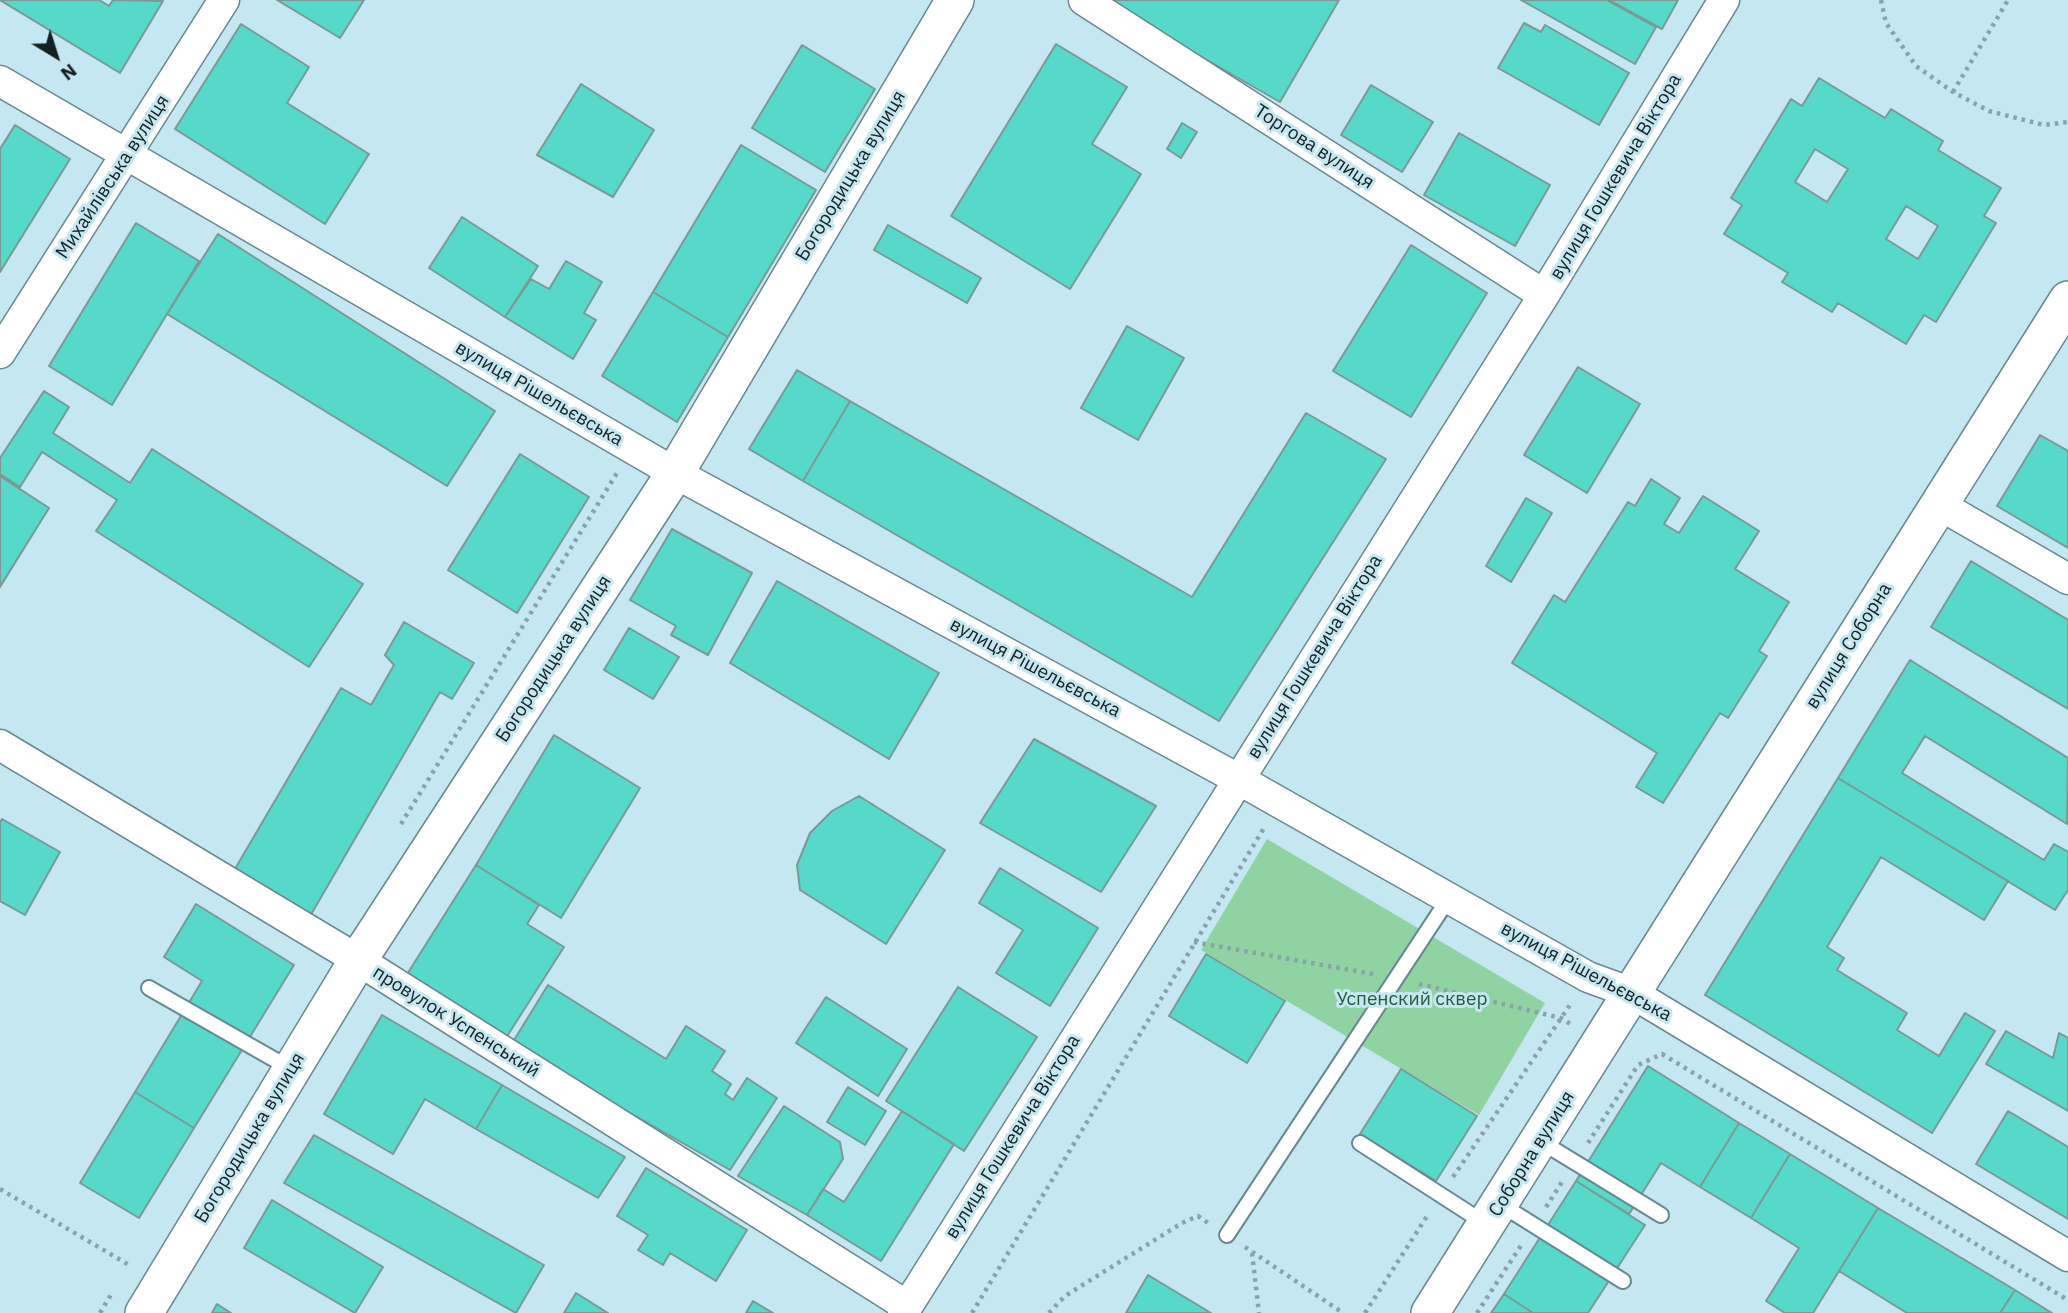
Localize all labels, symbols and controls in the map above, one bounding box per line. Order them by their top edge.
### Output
north arrow [21,21,91,91]
text: N [56,59,82,86]
street label: вулиця Гошкевича Віктора [1545,70,1687,284]
street label: Богородицька вулиця [791,87,911,265]
street label: Михайлівська вулиця [51,91,175,263]
street label: Торгова вулиця [1250,100,1378,194]
street label: вулиця Рішельєвська [451,337,627,451]
street label: вулиця Гошкевича Віктора [1243,551,1387,763]
street label: Богородицька вулиця [491,571,617,747]
street label: вулиця Соборна [1801,579,1897,713]
street label: вулиця Рішельєвська [946,613,1124,723]
street label: вулиця Рішельєвська [1497,917,1675,1027]
street label: провулок Успенський [368,961,544,1083]
park label: Успенский сквер [1337,989,1487,1011]
street label: вулиця Гошкевича Віктора [941,1031,1085,1243]
street label: Богородицька вулиця [190,1049,310,1227]
street label: Соборна вулиця [1484,1087,1580,1221]

